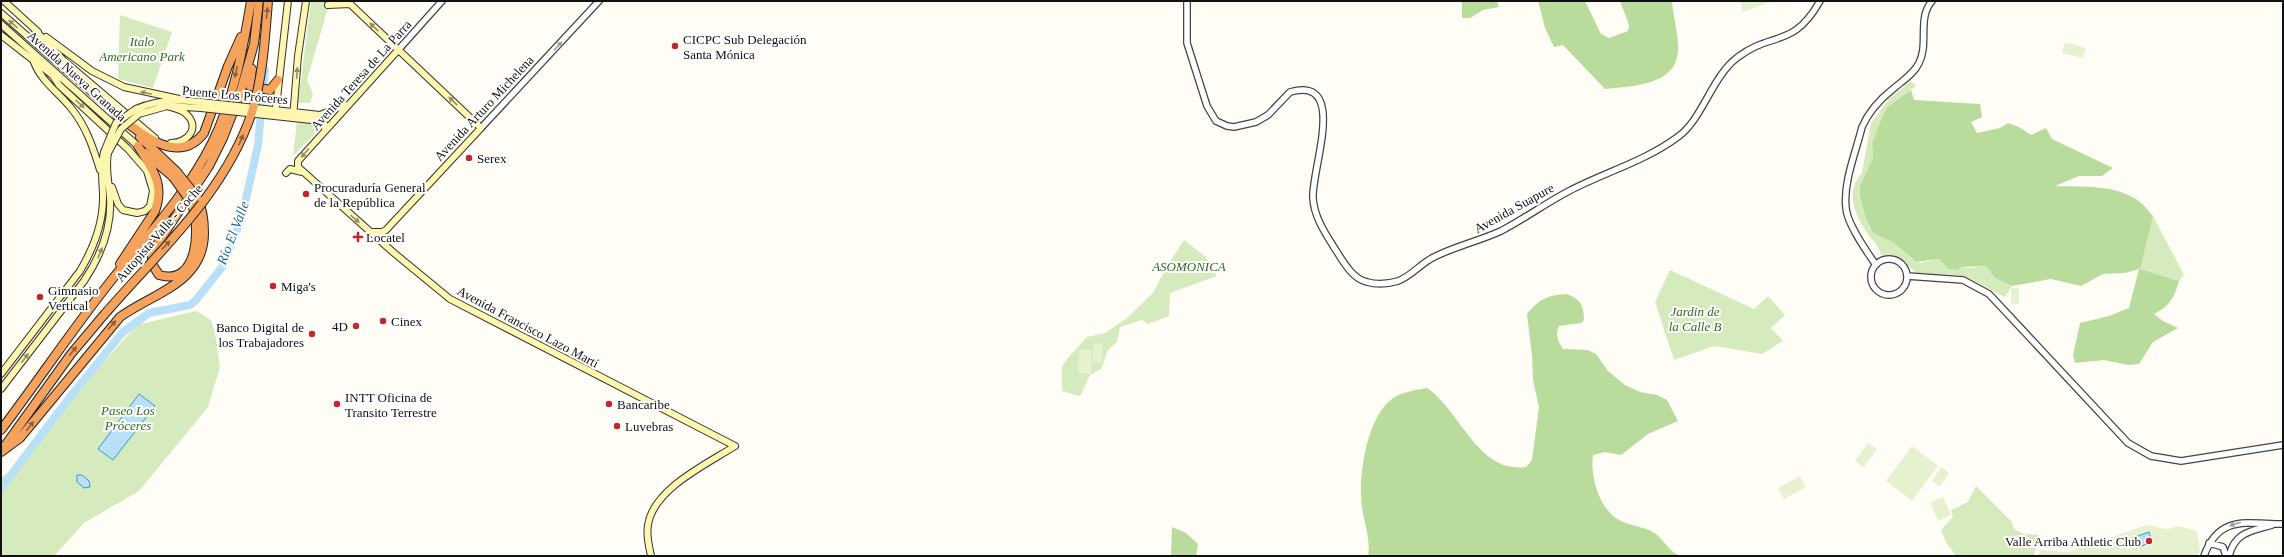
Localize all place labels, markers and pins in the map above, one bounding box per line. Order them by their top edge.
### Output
place label: CICPC Sub Delegación Santa Mónica [683,32,807,62]
marker: CICPC Sub Delegación Santa Mónica [670,41,680,51]
place label: Serex [477,151,507,166]
marker: Serex [464,153,474,163]
place label: Procuraduría General de la República [314,180,426,210]
marker: Procuraduría General de la República [301,189,311,199]
place label: Locatel [366,230,405,245]
marker: Locatel [353,232,363,242]
place label: Miga's [281,279,316,294]
marker: Miga's [268,281,278,291]
place label: Gimnasio Vertical [48,283,99,313]
marker: Gimnasio Vertical [35,292,45,302]
place label: Cinex [391,314,423,329]
marker: Cinex [378,316,388,326]
place label: 4D [332,319,348,334]
place label: Banco Digital de los Trabajadores [216,320,304,350]
marker: 4D [351,321,361,331]
marker: Banco Digital de los Trabajadores [307,329,317,339]
place label: INTT Oficina de Transito Terrestre [345,390,437,420]
place label: Bancaribe [617,397,670,412]
marker: INTT Oficina de Transito Terrestre [332,399,342,409]
marker: Bancaribe [604,399,614,409]
place label: Luvebras [625,419,673,434]
marker: Luvebras [612,421,622,431]
place label: Valle Arriba Athletic Club [2005,534,2141,549]
marker: Valle Arriba Athletic Club [2144,536,2154,546]

